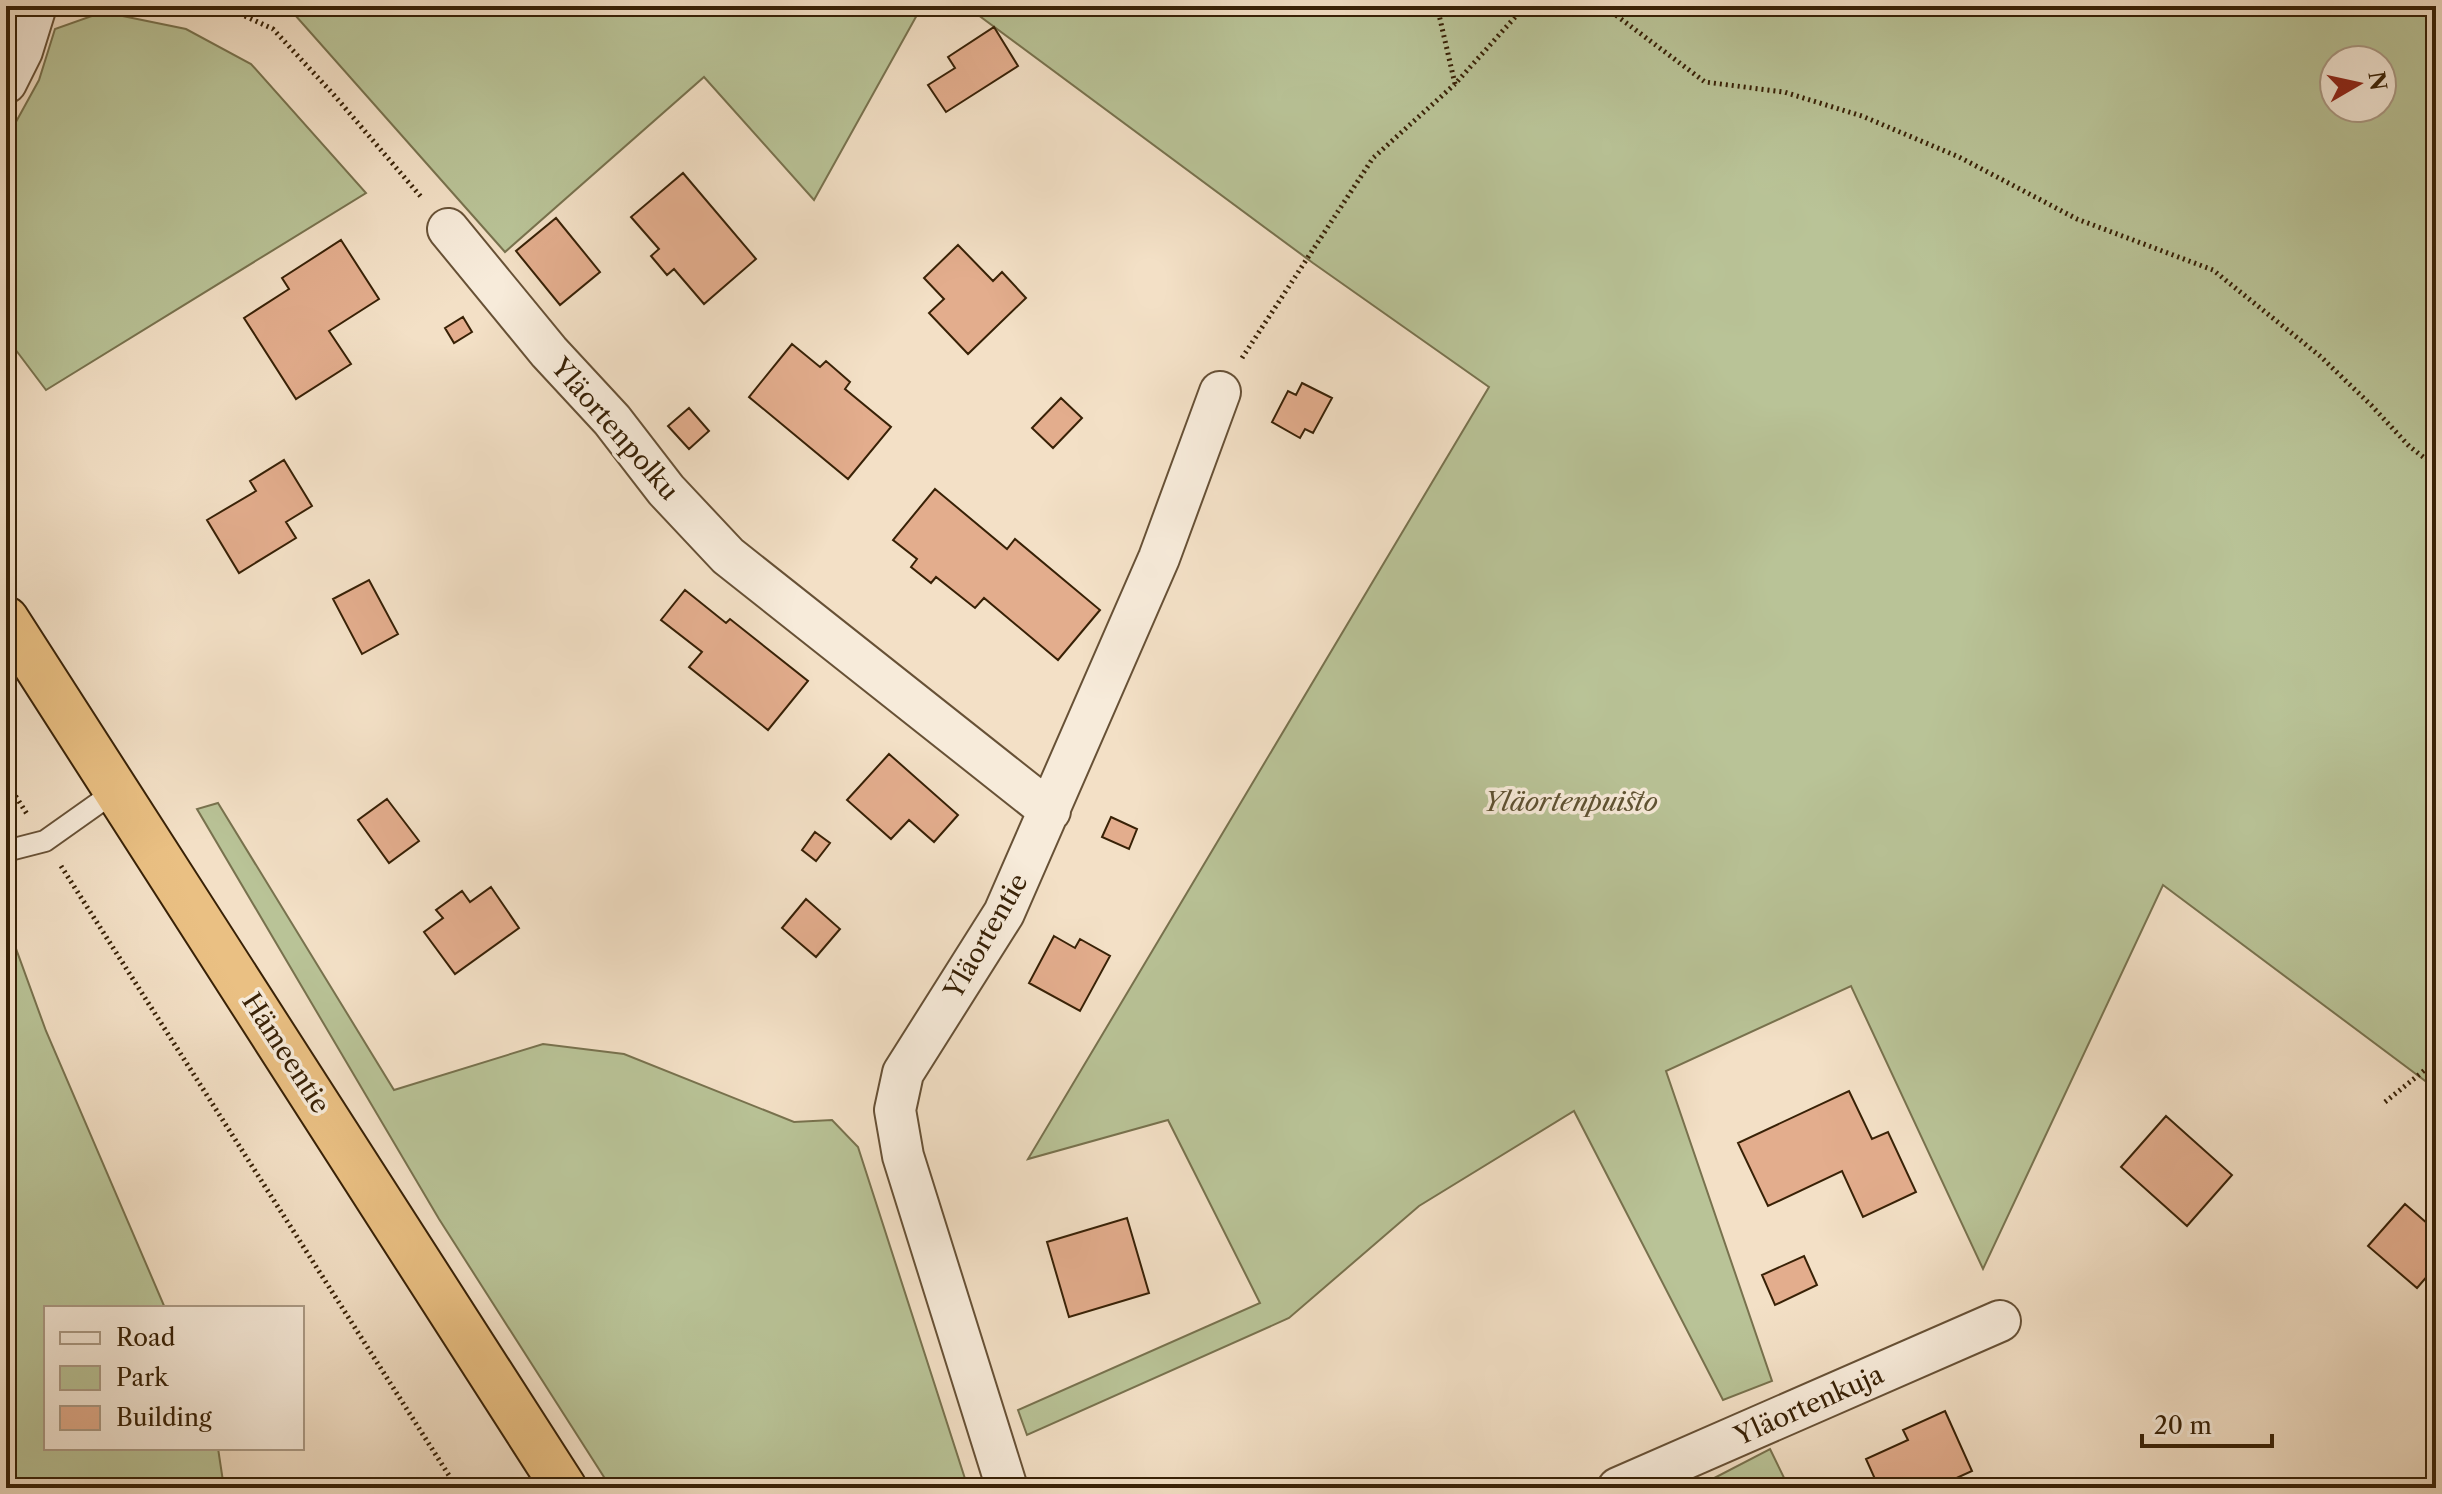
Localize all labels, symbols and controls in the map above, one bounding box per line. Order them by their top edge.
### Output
north arrow [2318,44,2398,124]
text: N [2362,69,2392,93]
street label: Yläortenpolku [544,351,685,507]
park label: Yläortenpuisto [1484,786,1658,818]
street label: Yläortentie [937,868,1035,1005]
street label: Hämeentie [235,987,337,1119]
legend [44,1306,304,1450]
text: Road [116,1323,176,1352]
street label: Yläortenkuja [1729,1358,1889,1452]
text: Park [116,1363,169,1392]
scale bar [2142,1398,2272,1448]
text: Building [116,1403,212,1432]
text: 20 m [2154,1411,2212,1440]

